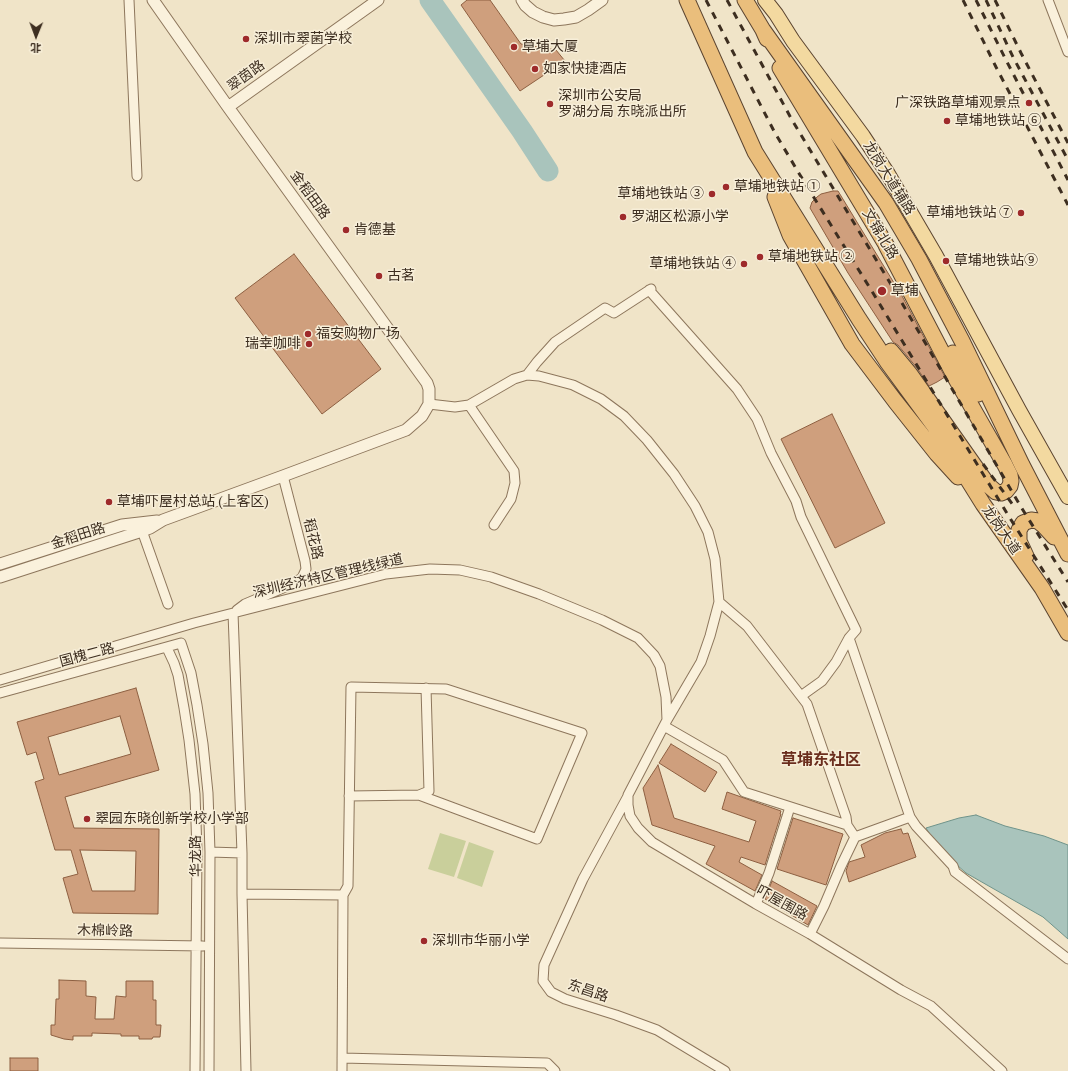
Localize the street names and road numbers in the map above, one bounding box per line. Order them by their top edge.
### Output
street label: 翠茵路 [224,57,268,95]
street label: 龙岗大道辅路 [860,138,918,218]
street label: 金稻田路 [287,167,333,223]
street label: 文锦北路 [858,206,902,262]
street label: 龙岗大道 [978,502,1024,558]
street label: 稻花路 [300,517,326,561]
street label: 金稻田路 [49,519,107,553]
street label: 深圳经济特区管理线绿道 [251,550,405,602]
street label: 国槐二路 [58,640,116,670]
street label: 华龙路 [187,835,205,877]
street label: 吓屋围路 [753,882,811,924]
street label: 木棉岭路 [77,922,133,940]
street label: 东昌路 [565,976,611,1006]

